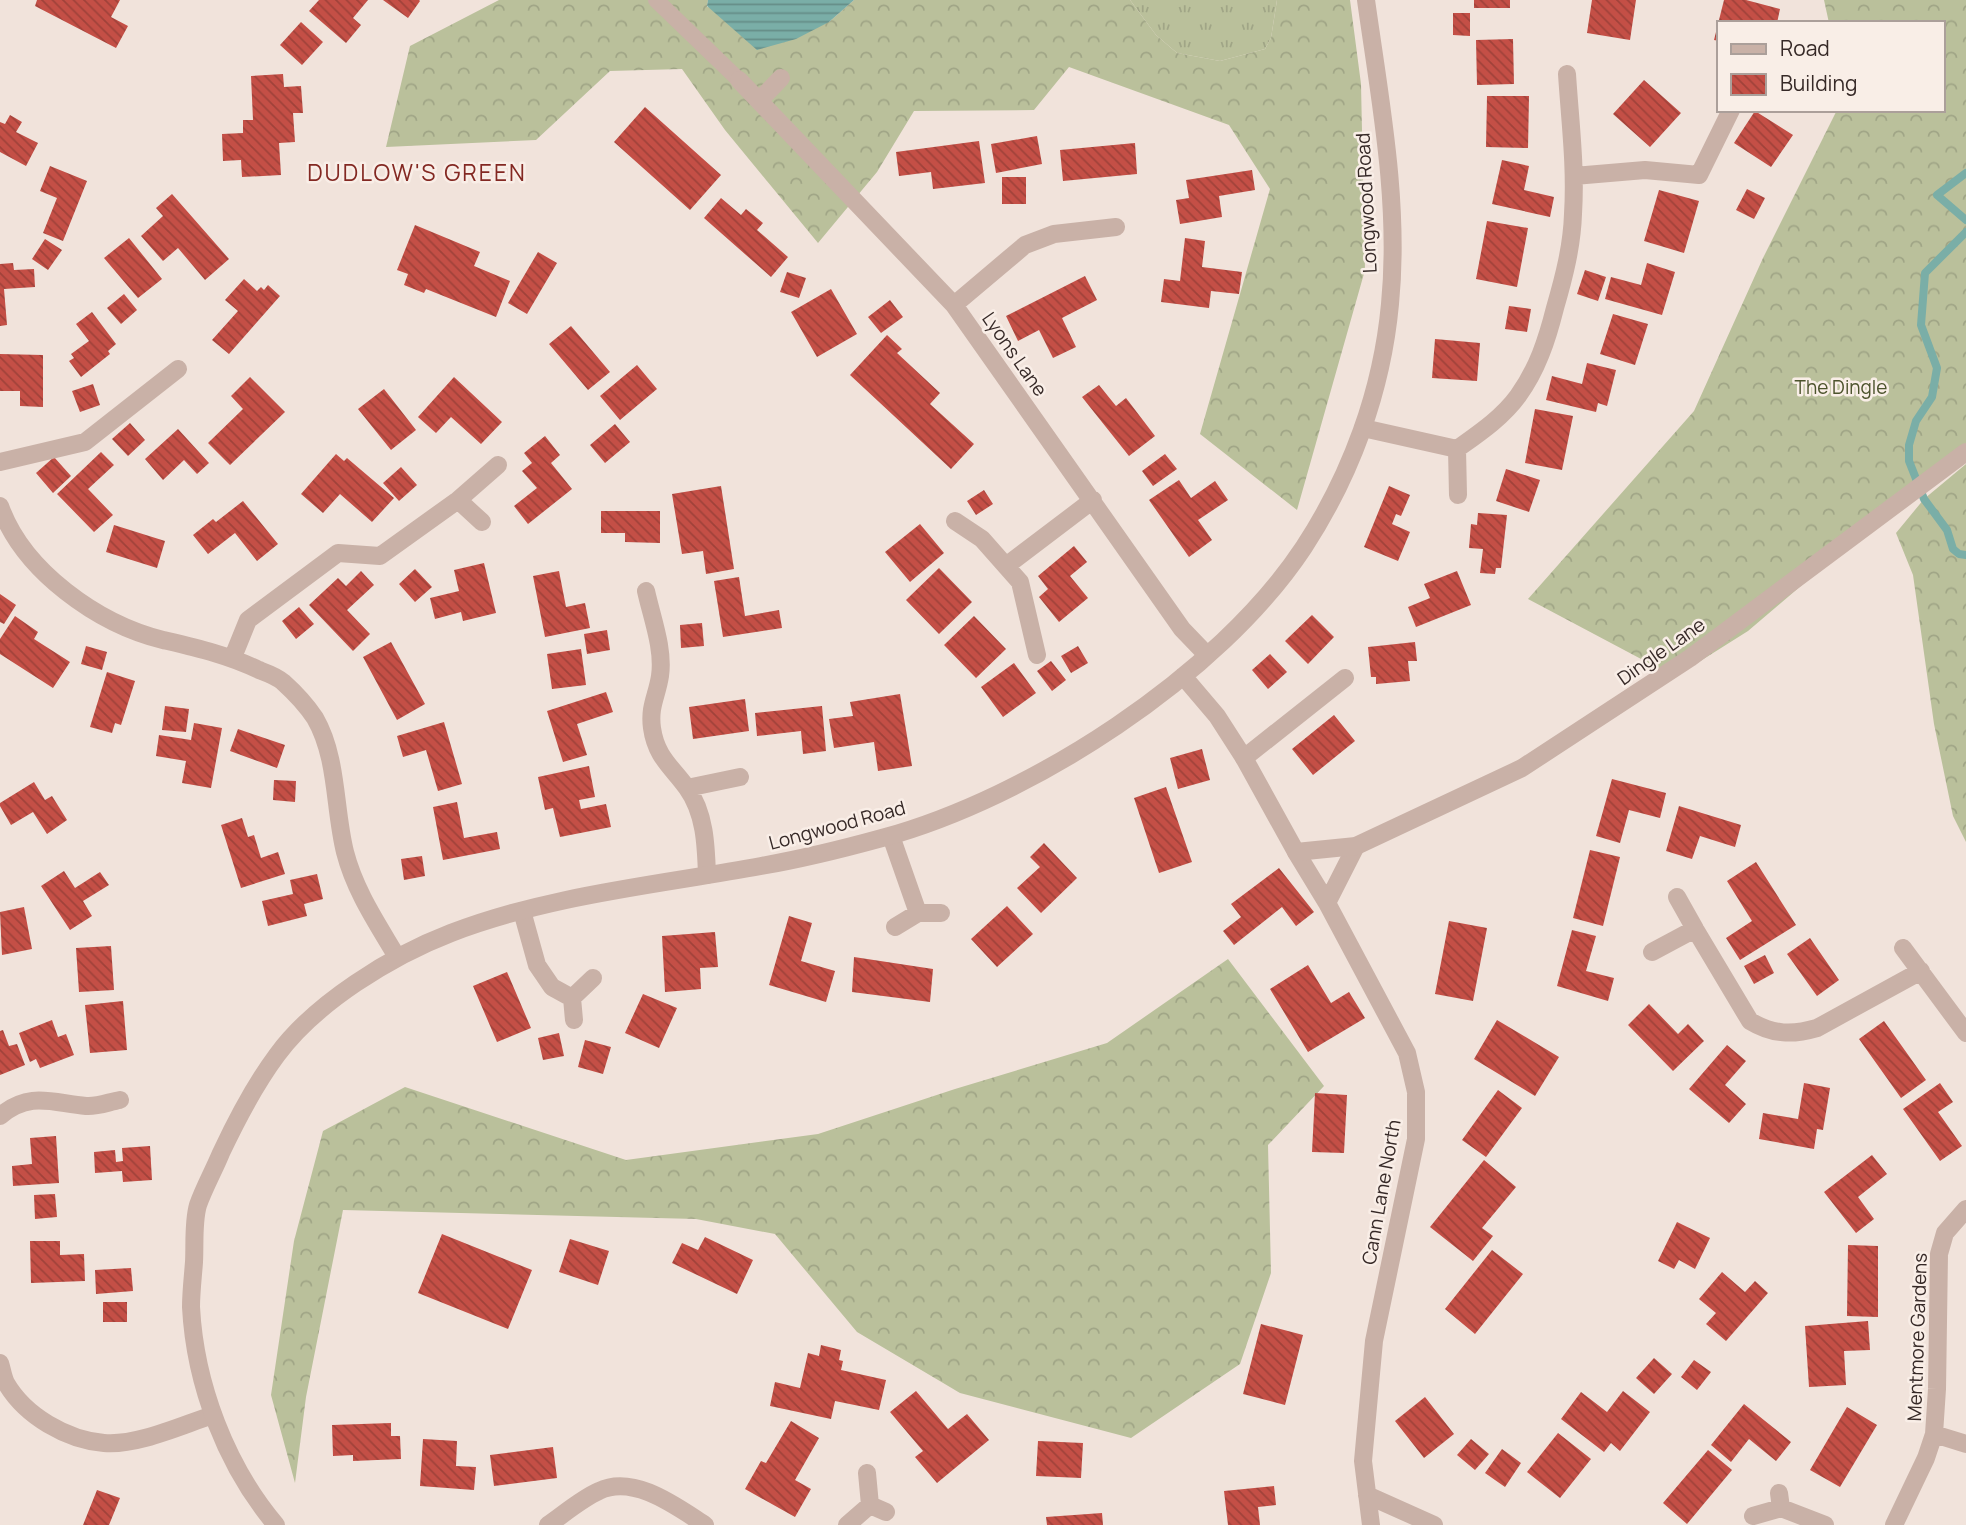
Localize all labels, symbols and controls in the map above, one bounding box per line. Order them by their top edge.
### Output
legend [1717,21,1945,112]
text: Road [1780,34,1830,62]
text: Building [1780,69,1857,97]
street label: Longwood Road [1349,132,1383,274]
district label: DUDLOW'S GREEN [307,156,527,188]
street label: Lyons Lane [976,307,1054,401]
park label: The Dingle [1795,374,1887,400]
street label: Dingle Lane [1612,611,1710,691]
street label: Longwood Road [766,794,908,856]
street label: Cann Lane North [1355,1117,1407,1267]
street label: Mentmore Gardens [1901,1252,1933,1422]

